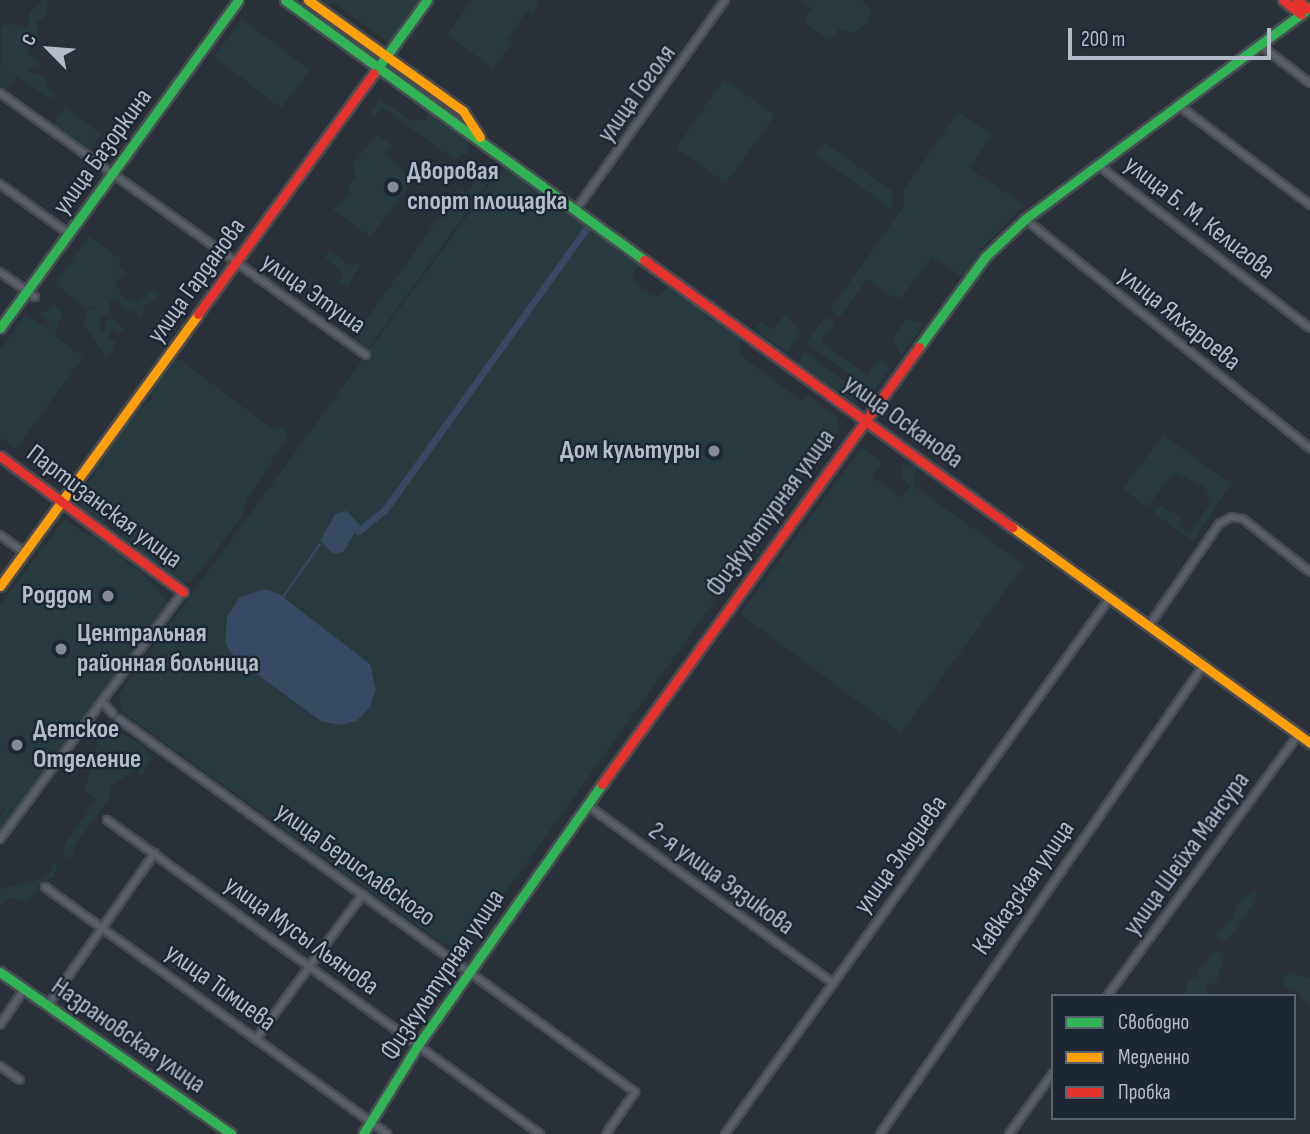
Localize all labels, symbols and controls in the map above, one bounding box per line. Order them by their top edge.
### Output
north arrow [14,14,84,84]
scale bar [1072,14,1275,58]
text: 200 m [1081,27,1125,52]
text: С [17,31,42,49]
street label: улица Гоголя [591,39,683,149]
street label: улица Базоркина [47,83,159,221]
street label: улица Б. М. Келигова [1117,149,1281,287]
place label: Дворовая спорт площадка [407,156,567,218]
marker: Дворовая спорт площадка [385,179,401,195]
street label: улица Гарданова [141,213,253,349]
street label: улица Этуша [255,247,371,341]
street label: улица Ялхароева [1111,260,1247,378]
street label: улица Осканова [837,368,969,476]
street label: Физкультурная улица [700,423,842,603]
place label: Дом культуры [560,435,700,467]
street label: Партизанская улица [20,438,188,576]
marker: Дом культуры [706,443,722,459]
place label: Роддом [22,580,92,612]
marker: Роддом [98,586,118,606]
place label: Центральная районная больница [77,618,259,680]
marker: Центральная районная больница [51,639,71,659]
place label: Детское Отделение [33,714,141,776]
marker: Детское Отделение [7,735,27,755]
street label: улица Шейха Мансура [1117,766,1257,942]
street label: улица Эльдиева [848,790,954,920]
street label: улица Бериславского [269,796,441,934]
street label: Кавказская улица [966,815,1082,961]
street label: 2-я улица Зязикова [642,816,800,942]
street label: улица Мусы Льянова [218,870,384,1002]
street label: Физкультурная улица [374,884,512,1066]
street label: улица Тимиева [159,937,281,1039]
street label: Назрановская улица [45,971,211,1101]
legend [1051,994,1296,1120]
text: Свободно [1118,1010,1189,1035]
text: Медленно [1118,1045,1190,1070]
text: Пробка [1118,1080,1171,1105]

